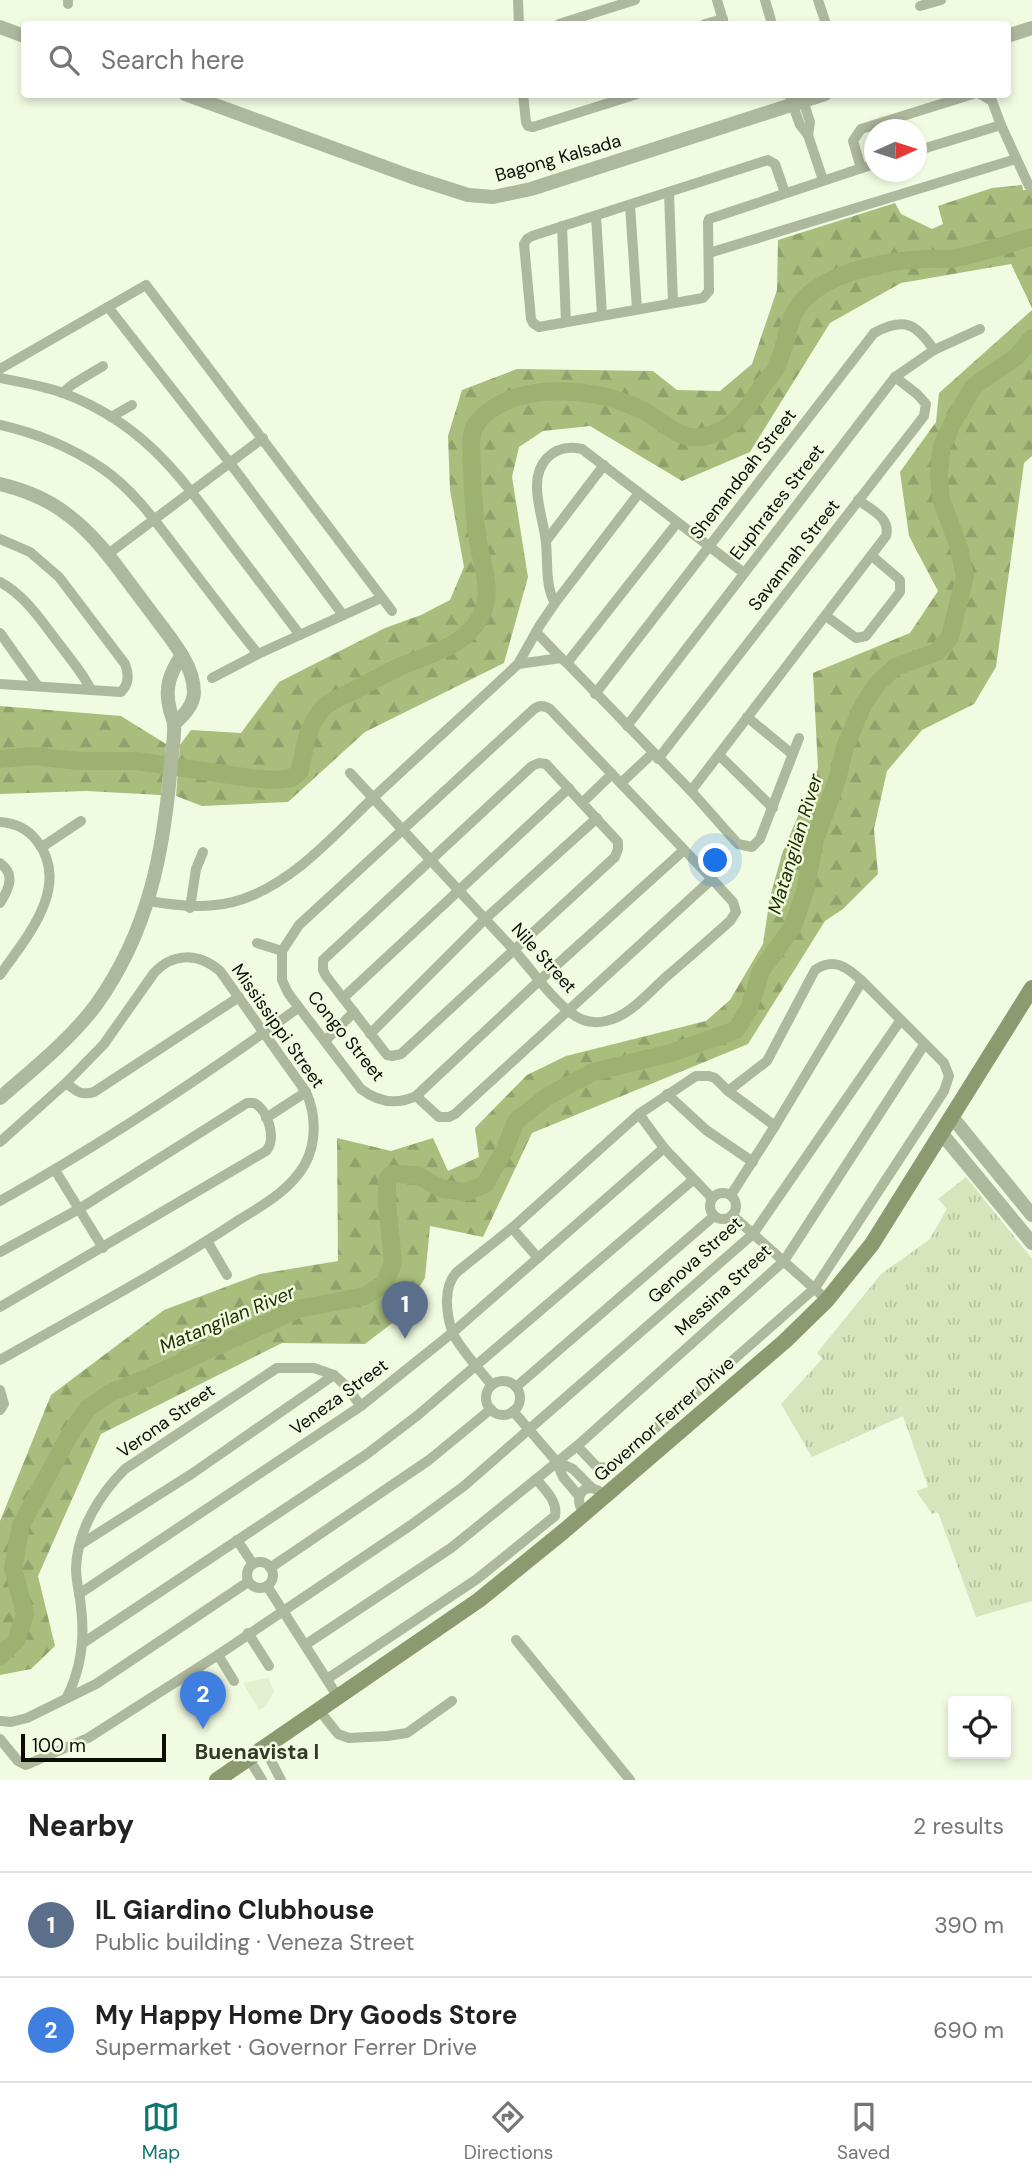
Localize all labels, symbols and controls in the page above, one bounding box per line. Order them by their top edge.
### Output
search box [21,21,1011,98]
icon: search [45,41,83,79]
text: Search here [101,43,244,77]
north arrow [864,119,927,182]
street label: Bagong Kalsada [492,129,624,187]
street label: Shenandoah Street [684,404,802,544]
street label: Euphrates Street [724,439,830,565]
street label: Savannah Street [743,494,845,616]
water label: Matangilan River [762,770,828,917]
your location [698,843,732,877]
street label: Nile Street [506,918,582,998]
street label: Mississippi Street [226,959,330,1093]
street label: Congo Street [302,986,390,1086]
street label: Genova Street [643,1211,747,1309]
street label: Messina Street [670,1239,776,1341]
water label: Matangilan River [155,1279,299,1359]
pin: 1 [382,1281,428,1339]
street label: Governor Ferrer Drive [589,1351,739,1487]
street label: Veneza Street [285,1353,393,1441]
street label: Verona Street [112,1378,220,1464]
pin: 2 [180,1671,226,1729]
map controls [948,1696,1011,1759]
button: locate [948,1696,1011,1759]
scale bar [21,1731,166,1763]
text: 100 m [32,1733,86,1758]
district label: Buenavista I [195,1738,319,1766]
text: Nearby [28,1806,134,1845]
text: 2 results [913,1811,1004,1841]
text: IL Giardino Clubhouse [95,1893,374,1927]
text: 1 [47,1910,55,1940]
text: 390 m [934,1910,1004,1940]
text: Public building · Veneza Street [95,1927,414,1957]
text: My Happy Home Dry Goods Store [95,1998,517,2032]
text: 2 [44,2015,58,2045]
text: 690 m [933,2015,1004,2045]
text: Supermarket · Governor Ferrer Drive [95,2032,477,2062]
tab: Map [142,2098,180,2165]
tab: Directions [464,2098,553,2165]
tab: Saved [837,2098,890,2165]

